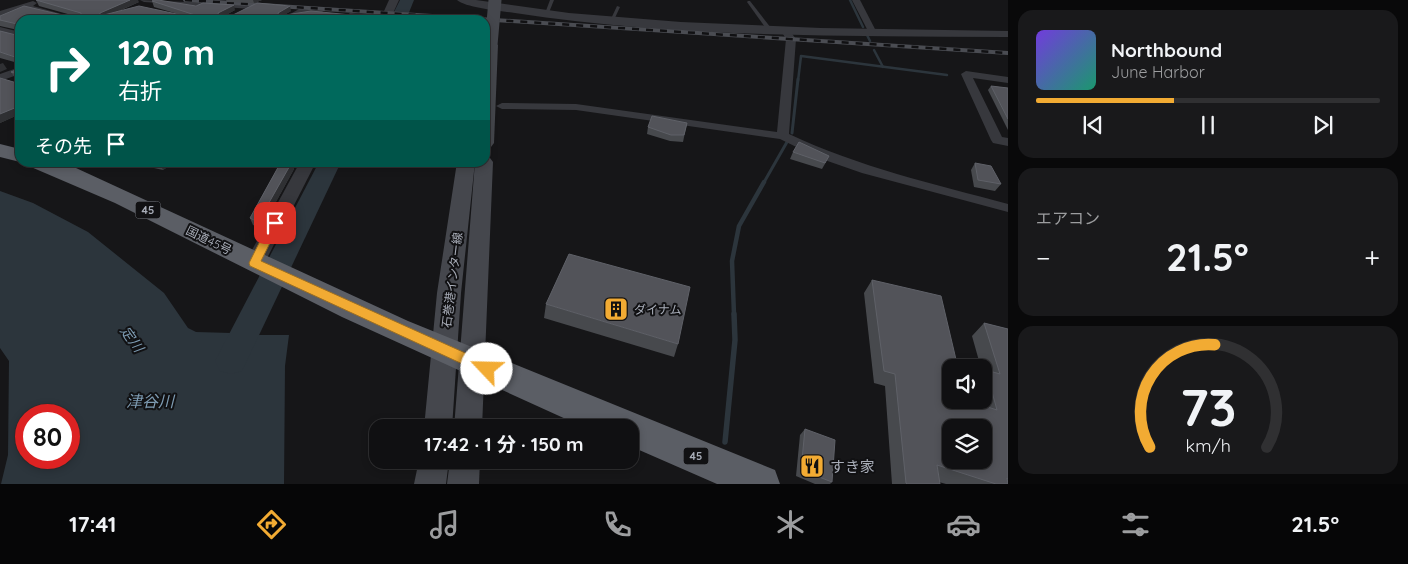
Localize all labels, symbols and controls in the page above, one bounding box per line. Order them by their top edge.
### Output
text: 120 m [118,30,215,74]
icon: right [35,35,100,100]
text: Northbound [1111,38,1222,62]
text: June Harbor [1111,62,1205,82]
text: 右折 [118,77,162,105]
icon: previous [1079,111,1107,139]
icon: pause [1194,111,1222,139]
icon: next [1309,111,1337,139]
icon: arrive [102,130,130,158]
text: その先 [35,134,92,158]
road number: 45 [136,202,160,218]
pin [254,202,296,244]
text: エアコン [1036,208,1100,228]
icon: arrive [261,209,289,237]
street label: 国道45号 [184,223,234,257]
street label: 石巻港インター線 [439,231,465,329]
text: 21.5° [1166,233,1249,281]
text: − [1036,240,1051,275]
text: + [1364,240,1380,275]
building icon: ダイナム [603,296,629,322]
place label: ダイナム [634,302,681,317]
water label: 定川 [117,322,149,357]
position arrow [460,342,512,394]
map controls [942,359,992,469]
button: sound [942,359,992,409]
text: 73 [1180,374,1236,439]
water label: 津谷川 [126,391,176,411]
speed limit sign: 80 [15,404,80,469]
button: layers [942,419,992,469]
text: 17:42 · 1 分 · 150 m [424,432,584,456]
text: km/h [1185,434,1231,456]
road number: 45 [684,448,708,464]
restaurant icon: すき家 [799,453,825,479]
place label: すき家 [830,457,875,476]
icon: directions [254,507,289,542]
icon: music [427,507,462,542]
icon: phone [600,507,635,542]
icon: climate [773,507,808,542]
icon: car [946,507,981,542]
icon: filters [1118,507,1153,542]
text: 17:41 [69,510,116,538]
text: 21.5° [1291,510,1339,538]

